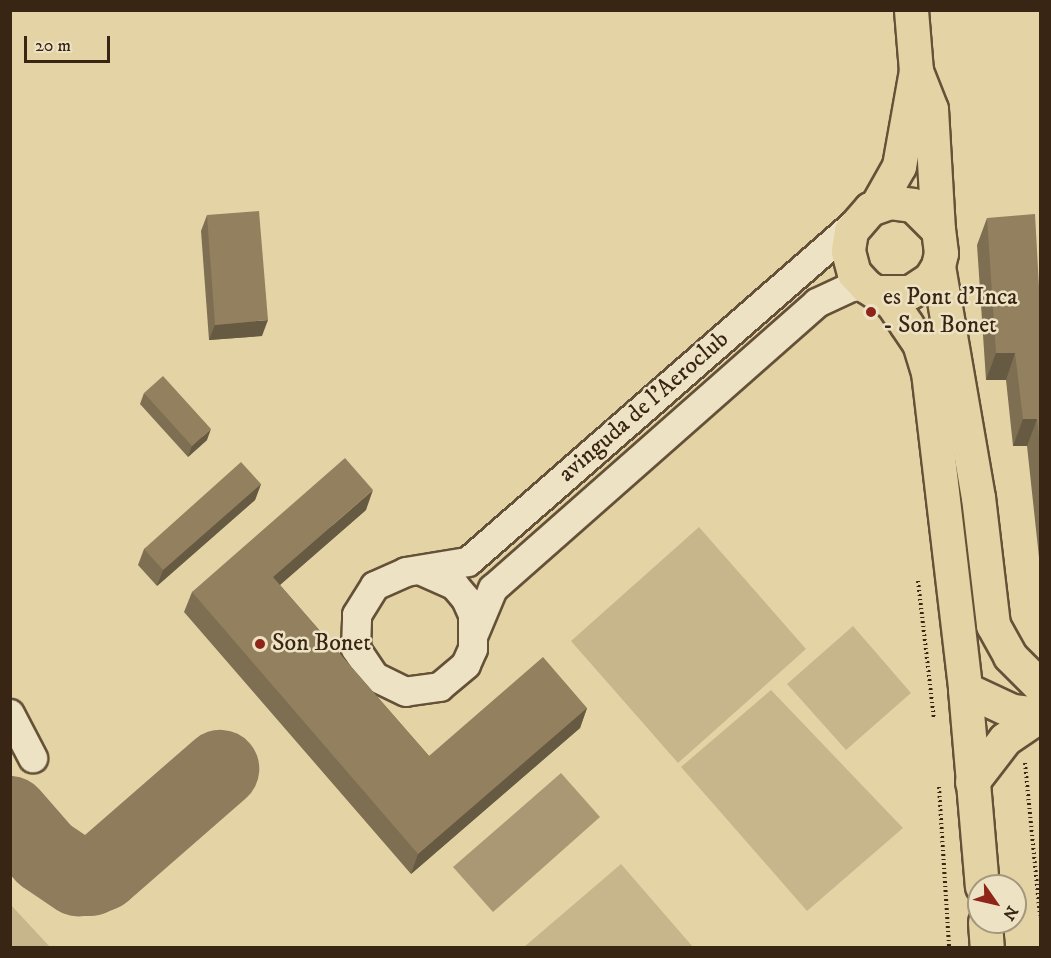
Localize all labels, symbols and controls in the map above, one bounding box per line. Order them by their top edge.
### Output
scale bar [27,24,112,62]
text: 20 m [35,35,71,57]
place label: es Pont d'Inca - Son Bonet [883,284,1017,340]
marker: es Pont d'Inca - Son Bonet [864,305,878,319]
street label: avinguda de l'Aeroclub [553,325,735,489]
place label: Son Bonet [272,630,371,658]
marker: Son Bonet [253,637,267,651]
north arrow [967,874,1027,934]
text: N [998,902,1022,924]

